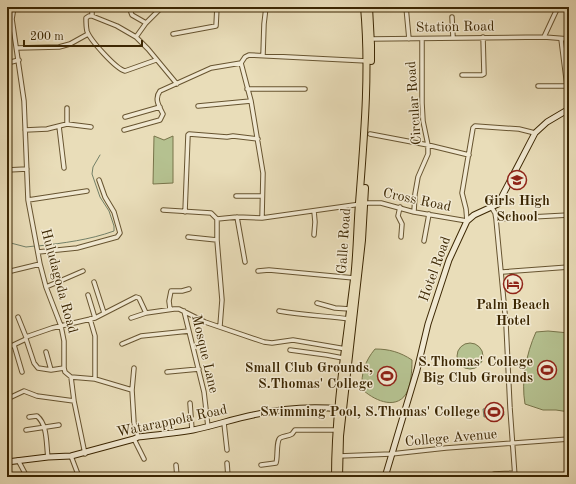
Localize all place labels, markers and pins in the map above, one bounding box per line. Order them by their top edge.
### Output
school or university icon: Girls High School [506,169,528,191]
place label: Girls High School [484,194,550,224]
hotel icon: Palm Beach Hotel [502,273,524,295]
place label: Palm Beach Hotel [476,298,550,328]
place label: S.Thomas' College Big Club Grounds [418,355,533,385]
sports icon: S.Thomas' College Big Club Grounds [536,359,558,381]
place label: Small Club Grounds, S.Thomas' College [245,361,373,391]
sports icon: Small Club Grounds, S.Thomas' College [376,365,398,387]
sports icon: Swimming Pool, S.Thomas' College [483,401,505,423]
place label: Swimming Pool, S.Thomas' College [260,405,480,419]

